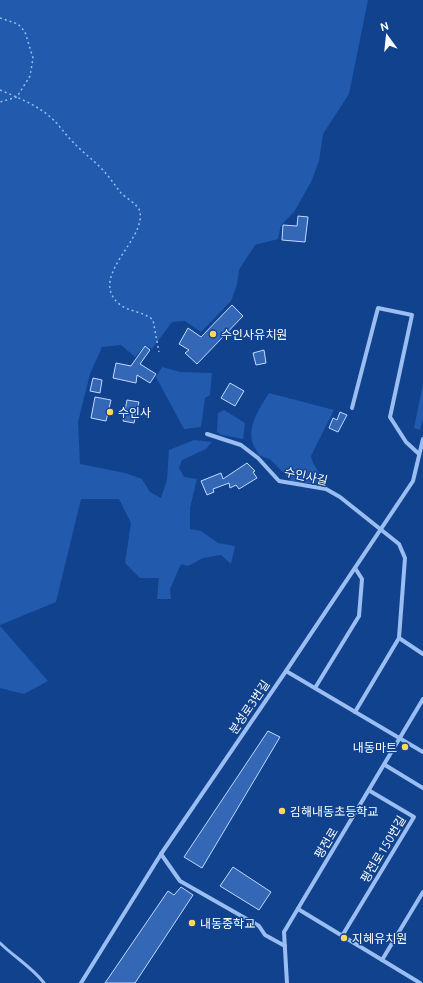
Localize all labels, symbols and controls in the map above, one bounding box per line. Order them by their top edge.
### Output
north arrow [367,16,407,56]
text: N [379,19,390,33]
place label: 수인사유치원 [221,328,287,341]
marker: 수인사유치원 [208,329,218,339]
place label: 수인사 [118,406,151,419]
marker: 수인사 [105,407,115,417]
street label: 수인사길 [283,465,329,487]
street label: 분성로3번길 [226,678,272,736]
place label: 내동마트 [353,741,397,754]
marker: 내동마트 [400,742,410,752]
place label: 김해내동초등학교 [290,805,378,818]
marker: 김해내동초등학교 [277,806,287,816]
street label: 평전로150번길 [358,813,408,885]
street label: 평전로 [312,825,340,861]
place label: 내동중학교 [200,917,255,930]
marker: 내동중학교 [187,918,197,928]
place label: 지혜유치원 [352,932,407,945]
marker: 지혜유치원 [339,933,349,943]

